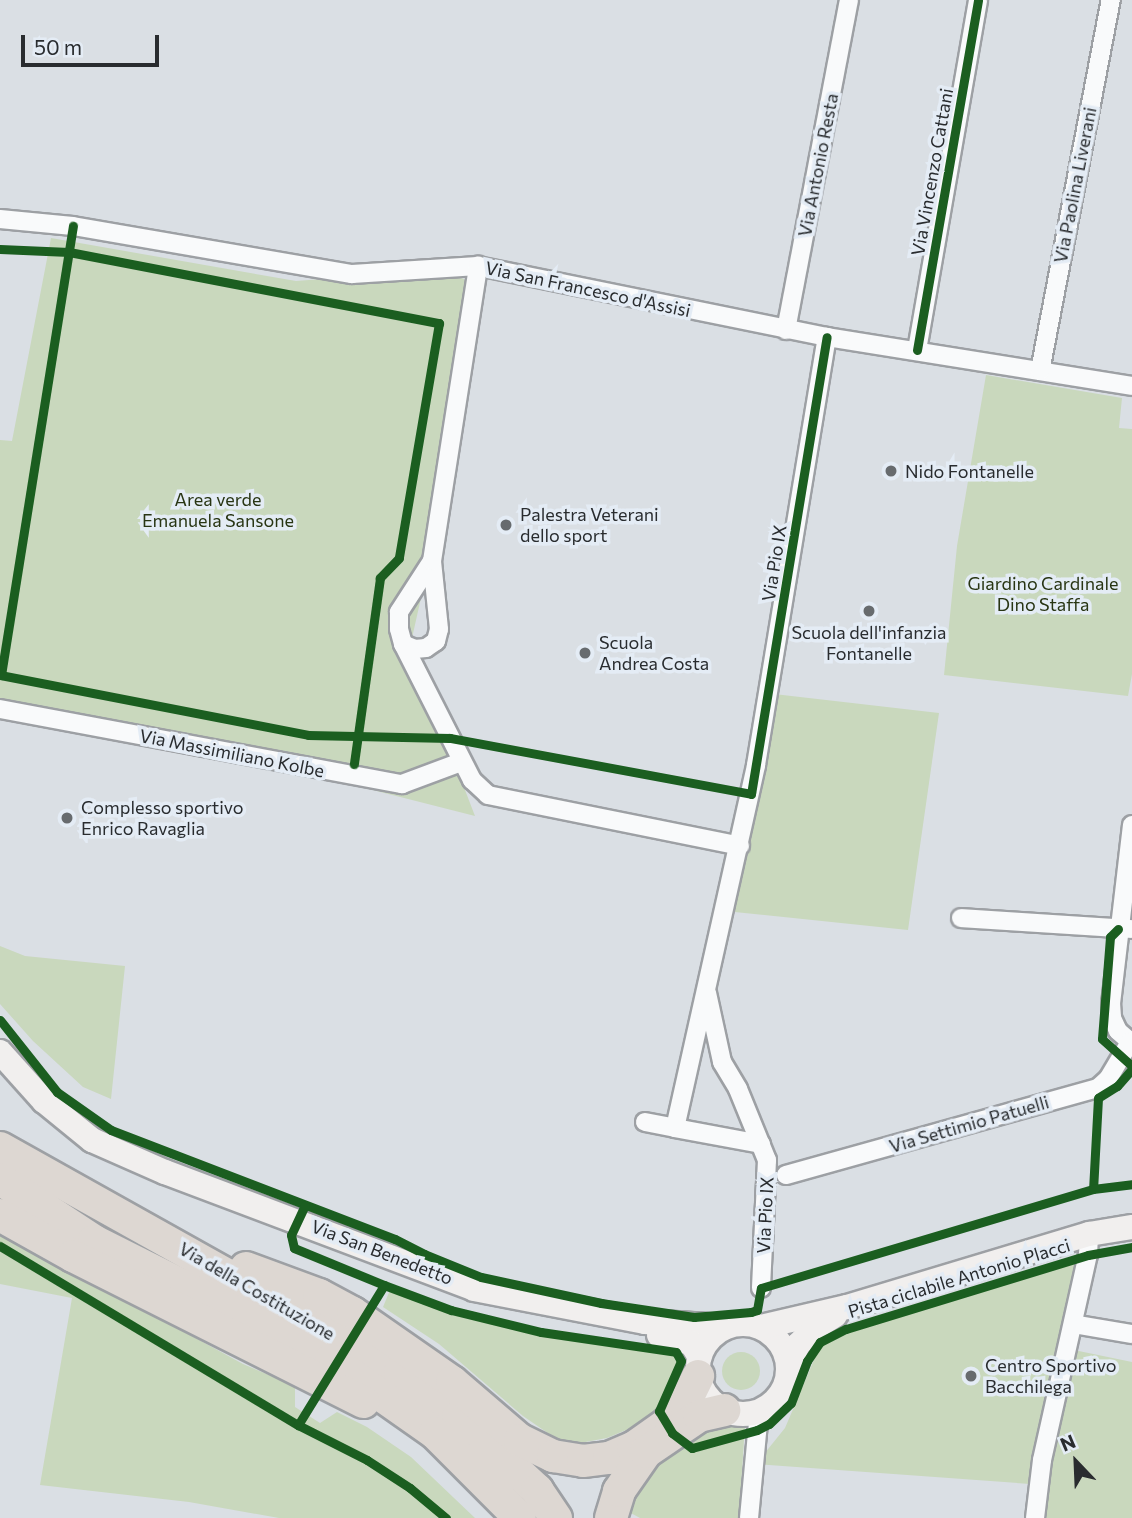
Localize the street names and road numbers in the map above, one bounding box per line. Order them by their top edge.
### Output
street label: Via Vincenzo Cattani [907,86,957,258]
street label: Via Antonio Resta [794,91,842,239]
street label: Via Paolina Liverani [1049,105,1101,265]
street label: Via San Francesco d'Assisi [483,257,693,321]
street label: Via Pio IX [757,523,791,603]
street label: Via Massimiliano Kolbe [138,724,326,782]
street label: Via Settimio Patuelli [887,1091,1051,1157]
street label: Via Pio IX [752,1176,778,1254]
street label: Via San Benedetto [308,1215,456,1289]
street label: Pista ciclabile Antonio Placci [845,1234,1073,1322]
street label: Via della Costituzione [175,1238,339,1344]

